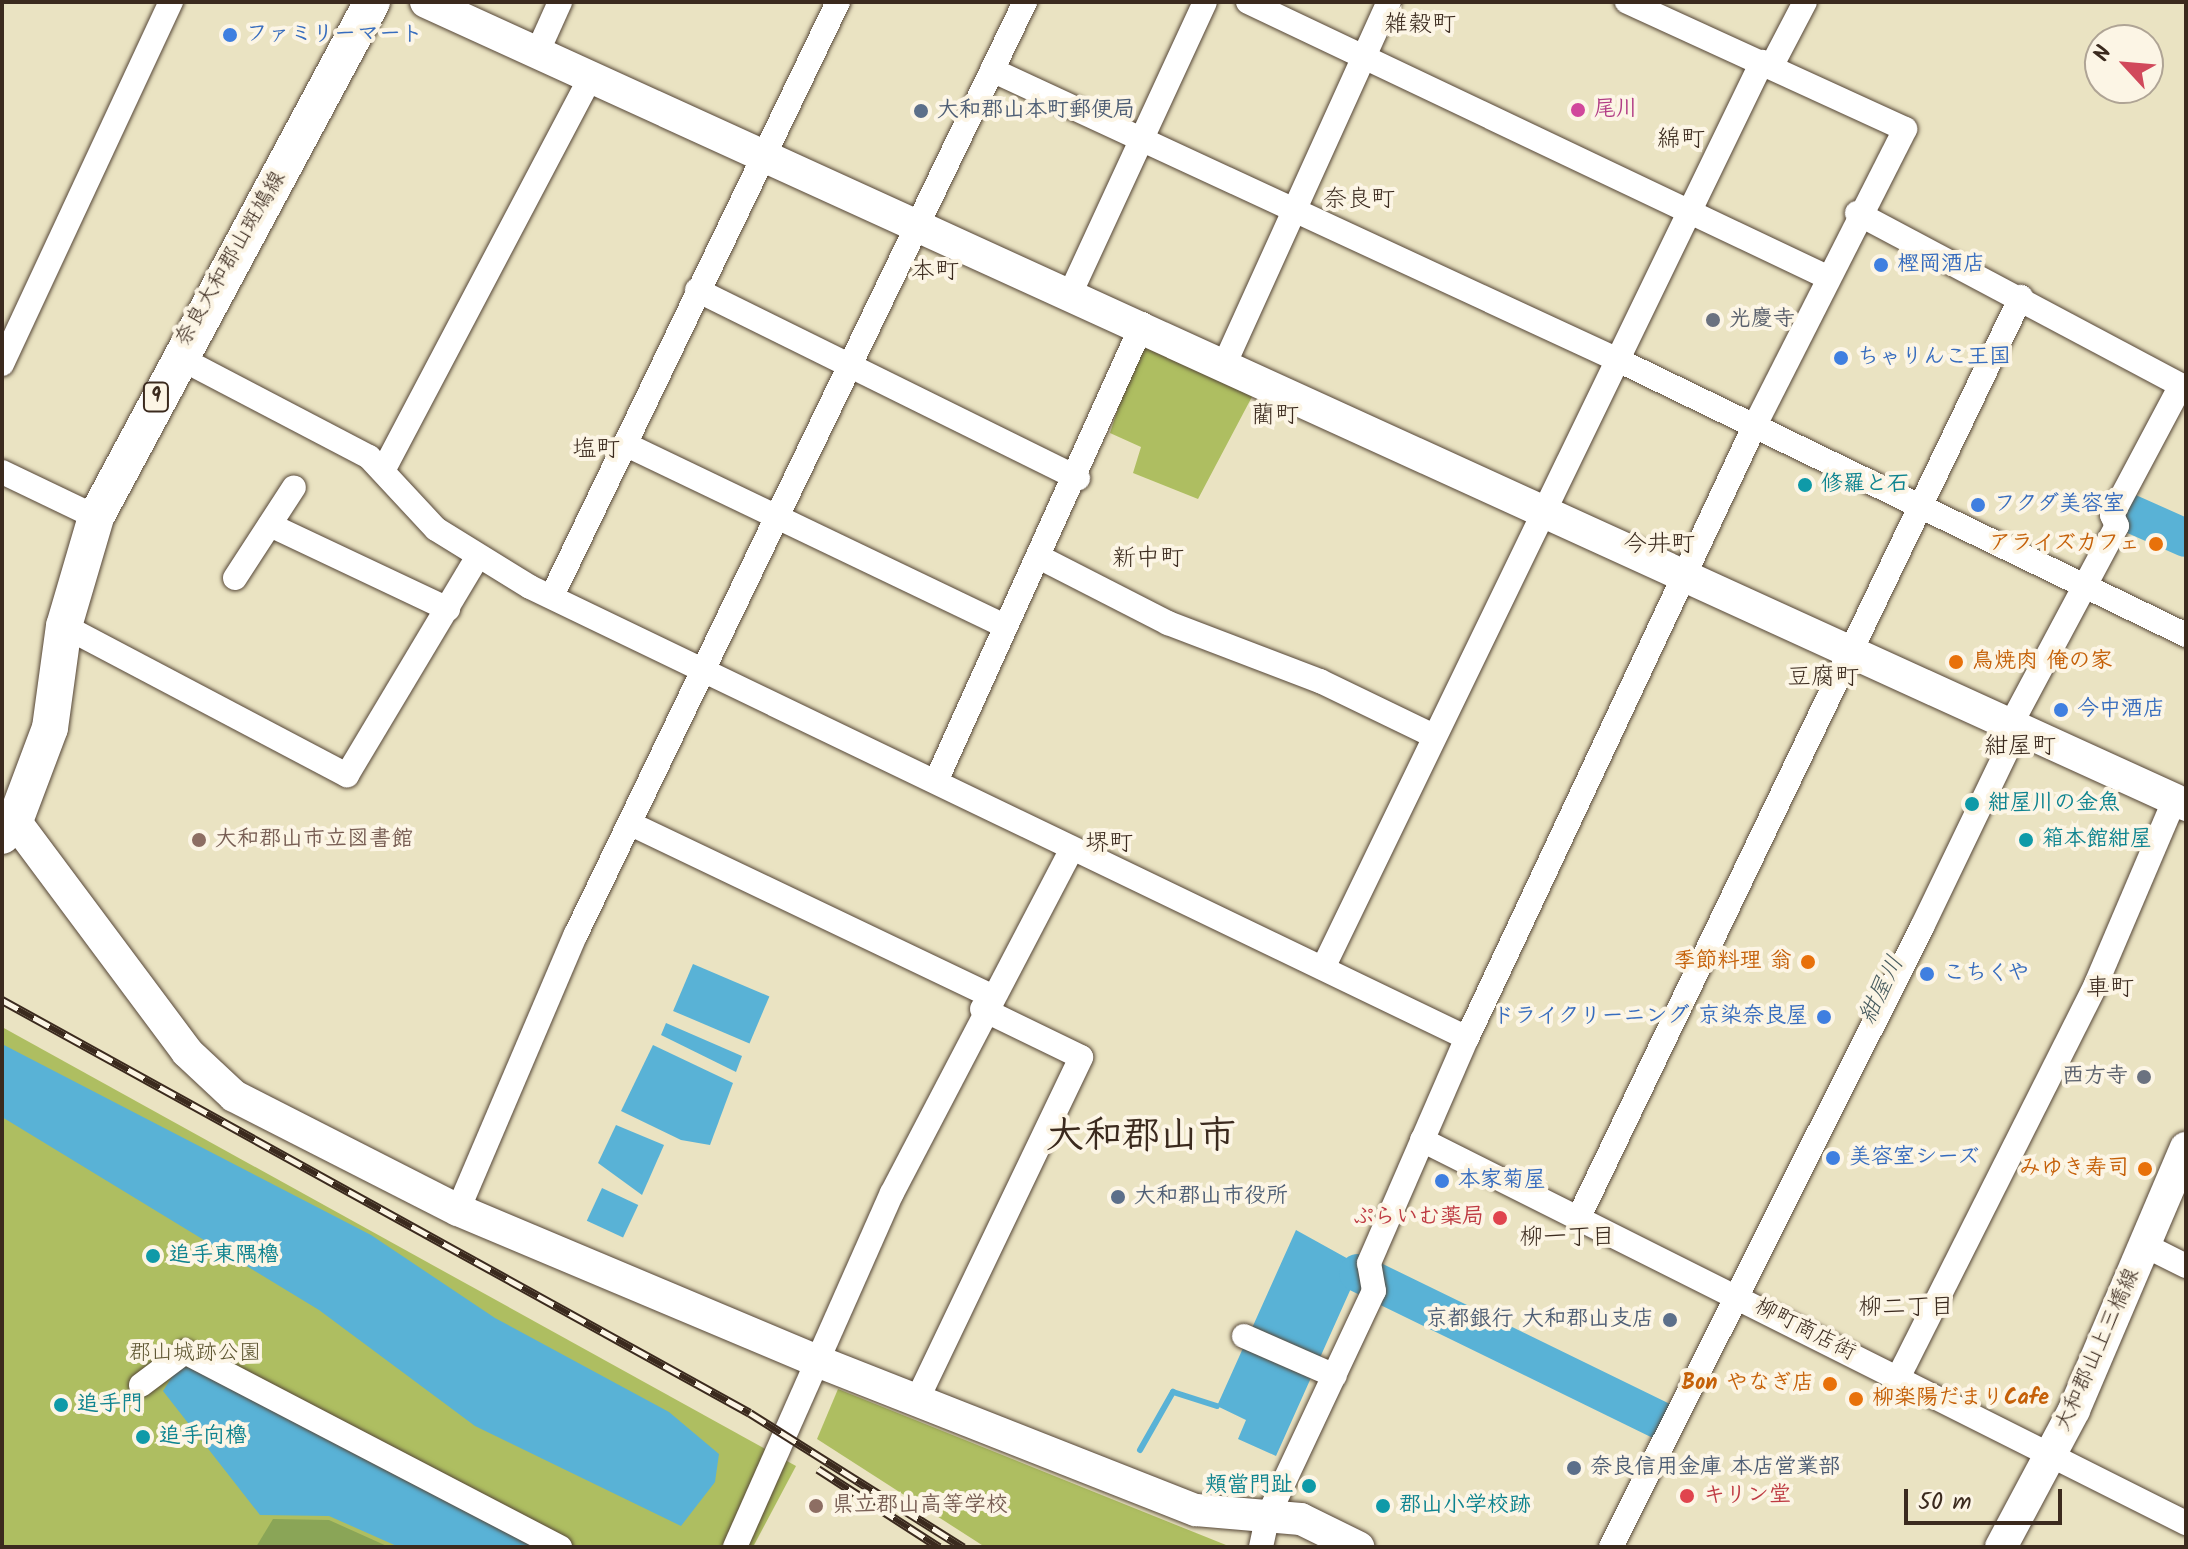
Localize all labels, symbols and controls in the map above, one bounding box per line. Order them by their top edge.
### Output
district label: 雑穀町 [1384,11,1456,39]
place label: ファミリーマート [246,22,422,48]
north arrow [2084,24,2164,104]
marker: ファミリーマート [221,26,239,44]
text: N [2085,40,2123,68]
place label: 尾川 [1594,97,1638,123]
place label: 大和郡山本町郵便局 [937,98,1135,124]
marker: 尾川 [1569,101,1587,119]
marker: 大和郡山本町郵便局 [912,102,930,120]
district label: 綿町 [1657,126,1705,154]
street label: 奈良大和郡山斑鳩線 [170,167,292,351]
district label: 奈良町 [1323,186,1395,214]
place label: 樫岡酒店 [1897,252,1985,278]
marker: 樫岡酒店 [1872,256,1890,274]
district label: 本町 [911,258,959,286]
place label: 光慶寺 [1729,307,1795,333]
marker: 光慶寺 [1704,311,1722,329]
place label: ちゃりんこ王国 [1857,345,2011,371]
marker: ちゃりんこ王国 [1832,349,1850,367]
road number: 9 [142,381,170,413]
district label: 藺町 [1251,402,1299,430]
district label: 塩町 [572,436,620,464]
place label: 修羅と石 [1821,472,1909,498]
marker: 修羅と石 [1796,476,1814,494]
place label: フクダ美容室 [1994,492,2126,518]
marker: フクダ美容室 [1969,496,1987,514]
district label: 今井町 [1623,531,1695,559]
place label: アライズカフェ [1986,531,2140,557]
marker: アライズカフェ [2147,535,2165,553]
district label: 新中町 [1112,545,1184,573]
place label: 鳥焼肉 俺の家 [1972,649,2112,675]
marker: 鳥焼肉 俺の家 [1947,653,1965,671]
district label: 豆腐町 [1787,664,1859,692]
place label: 今中酒店 [2077,697,2165,723]
marker: 今中酒店 [2052,701,2070,719]
district label: 紺屋町 [1984,733,2056,761]
place label: 紺屋川の金魚 [1988,791,2120,817]
marker: 紺屋川の金魚 [1963,795,1981,813]
place label: 大和郡山市立図書館 [215,827,413,853]
place label: 箱本館紺屋 [2042,827,2152,853]
district label: 堺町 [1085,830,1133,858]
marker: 大和郡山市立図書館 [190,831,208,849]
marker: 箱本館紺屋 [2017,831,2035,849]
place label: 季節料理 翁 [1674,949,1792,975]
water label: 紺屋川 [1853,951,1911,1029]
marker: 季節料理 翁 [1799,953,1817,971]
place label: こちくや [1943,961,2031,987]
marker: こちくや [1918,965,1936,983]
district label: 車町 [2086,975,2134,1003]
place label: ドライクリーニング 京染奈良屋 [1492,1004,1808,1030]
marker: ドライクリーニング 京染奈良屋 [1815,1008,1833,1026]
place label: 西方寺 [2062,1064,2128,1090]
marker: 西方寺 [2135,1068,2153,1086]
district label: 大和郡山市 [1046,1115,1236,1161]
place label: 美容室シーズ [1849,1145,1981,1171]
marker: 美容室シーズ [1824,1149,1842,1167]
place label: みゆき寿司 [2019,1156,2129,1182]
marker: みゆき寿司 [2136,1160,2154,1178]
place label: 本家菊屋 [1458,1168,1546,1194]
marker: 本家菊屋 [1433,1172,1451,1190]
place label: 大和郡山市役所 [1134,1184,1288,1210]
marker: 大和郡山市役所 [1109,1188,1127,1206]
place label: ぷらいむ薬局 [1352,1205,1484,1231]
marker: ぷらいむ薬局 [1491,1209,1509,1227]
district label: 柳一丁目 [1519,1224,1615,1252]
place label: 追手東隅櫓 [169,1243,279,1269]
marker: 追手東隅櫓 [144,1247,162,1265]
street label: 大和郡山上三橋線 [2050,1264,2146,1436]
street label: 柳町商店街 [1750,1293,1860,1367]
district label: 柳二丁目 [1858,1294,1954,1322]
place label: 京都銀行 大和郡山支店 [1426,1307,1654,1333]
marker: 京都銀行 大和郡山支店 [1661,1311,1679,1329]
park label: 郡山城跡公園 [129,1341,261,1367]
place label: Bon やなぎ店 [1682,1371,1814,1397]
marker: Bon やなぎ店 [1821,1375,1839,1393]
place label: 柳楽陽だまりCafe [1872,1386,2049,1412]
marker: 柳楽陽だまりCafe [1847,1390,1865,1408]
place label: 追手門 [77,1392,143,1418]
marker: 追手門 [52,1396,70,1414]
place label: 追手向櫓 [159,1424,247,1450]
marker: 追手向櫓 [134,1428,152,1446]
place label: 奈良信用金庫 本店営業部 [1590,1455,1840,1481]
marker: 奈良信用金庫 本店営業部 [1565,1459,1583,1477]
place label: 頬當門趾 [1205,1473,1293,1499]
scale bar [1908,1473,2066,1523]
marker: 頬當門趾 [1300,1477,1318,1495]
place label: キリン堂 [1703,1483,1791,1509]
text: 50 m [1918,1483,1972,1522]
marker: キリン堂 [1678,1487,1696,1505]
place label: 県立郡山高等学校 [832,1493,1008,1519]
place label: 郡山小学校跡 [1399,1493,1531,1519]
marker: 県立郡山高等学校 [807,1497,825,1515]
marker: 郡山小学校跡 [1374,1497,1392,1515]

